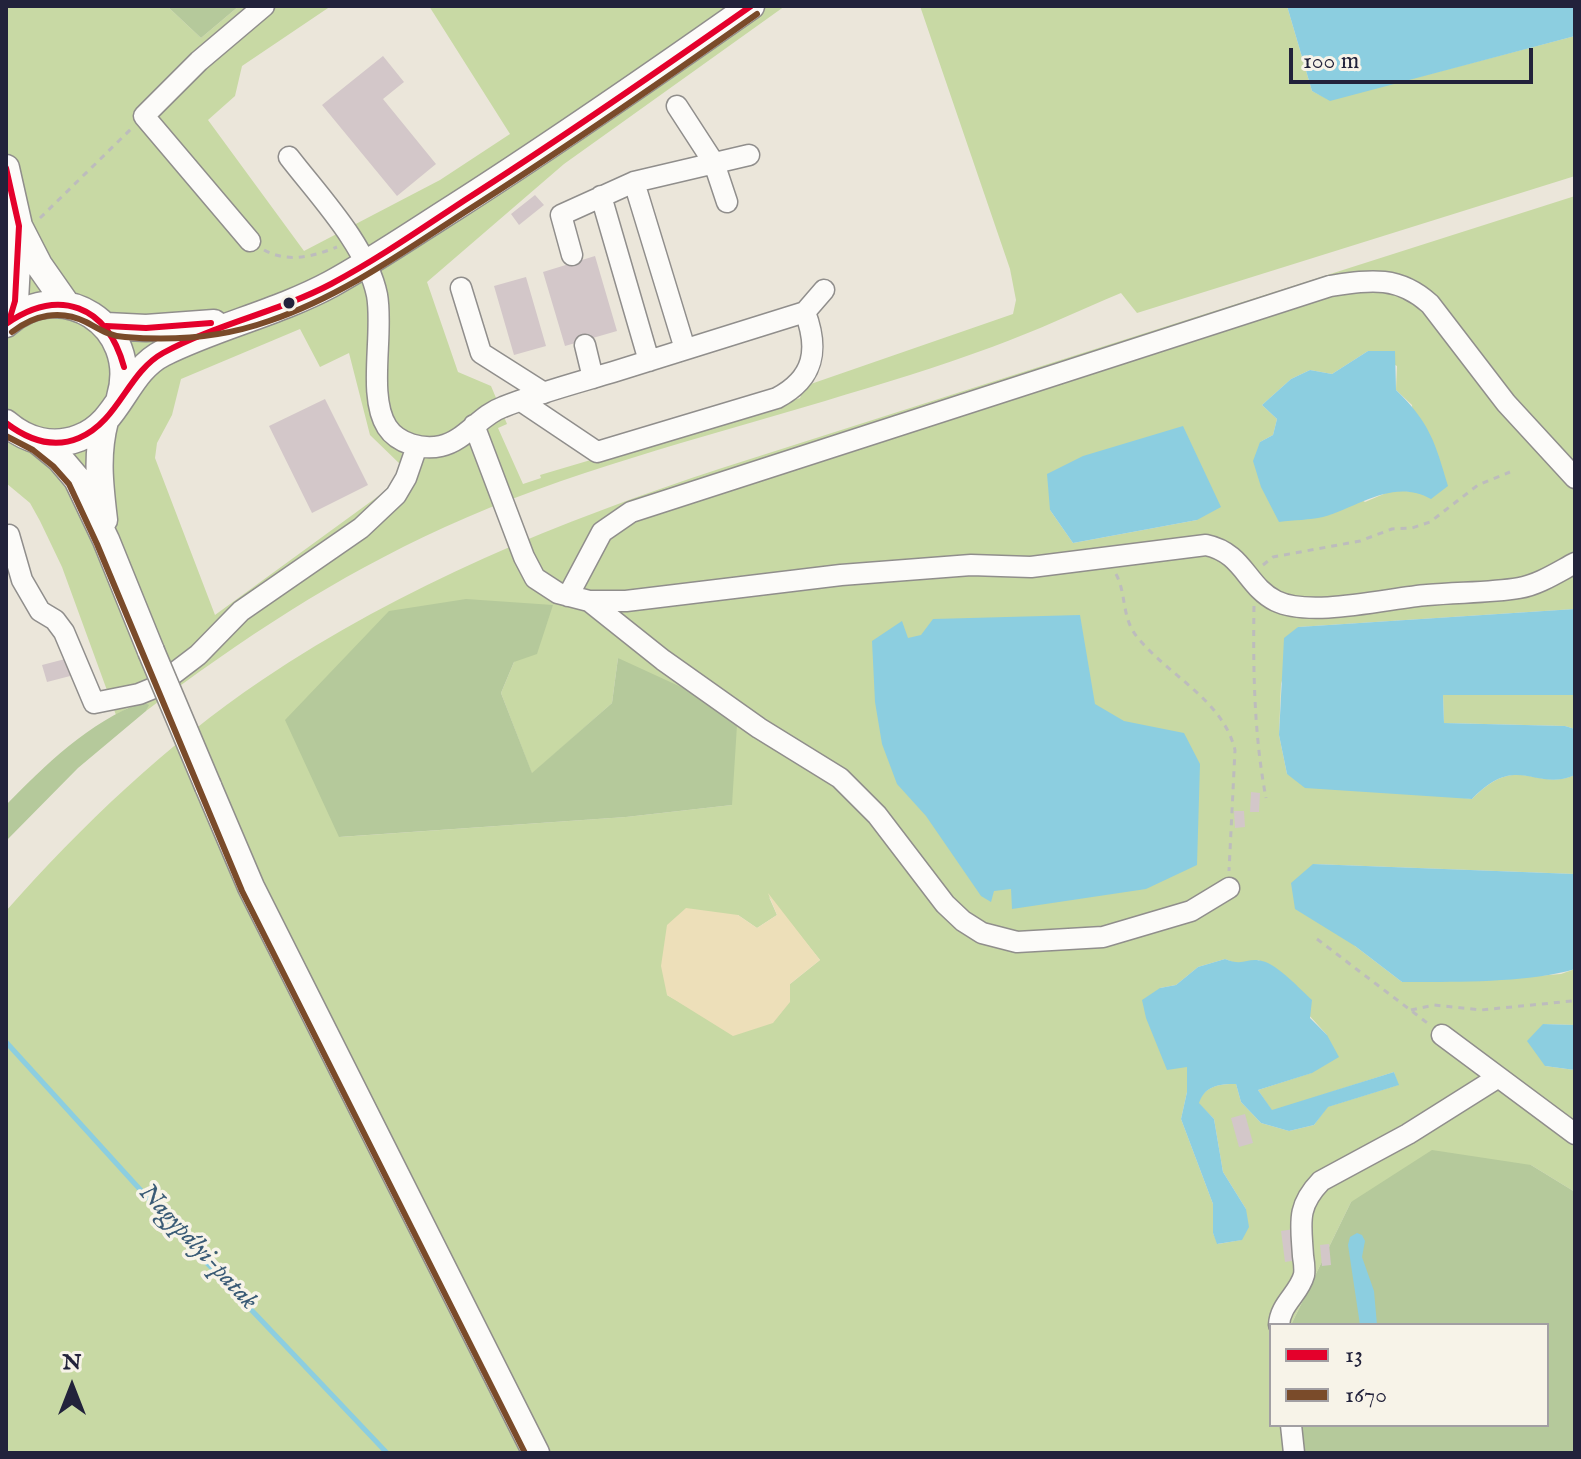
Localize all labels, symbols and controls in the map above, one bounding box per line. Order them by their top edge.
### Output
scale bar [1293,32,1537,82]
text: 100 m [1303,46,1359,77]
unlabelled marker [281,295,297,311]
water label: Nagypályi-patak [131,1179,263,1317]
legend [1269,1323,1549,1427]
text: 13 [1345,1340,1363,1371]
north arrow [32,1347,112,1427]
text: N [62,1349,82,1377]
text: 1670 [1345,1380,1387,1411]

